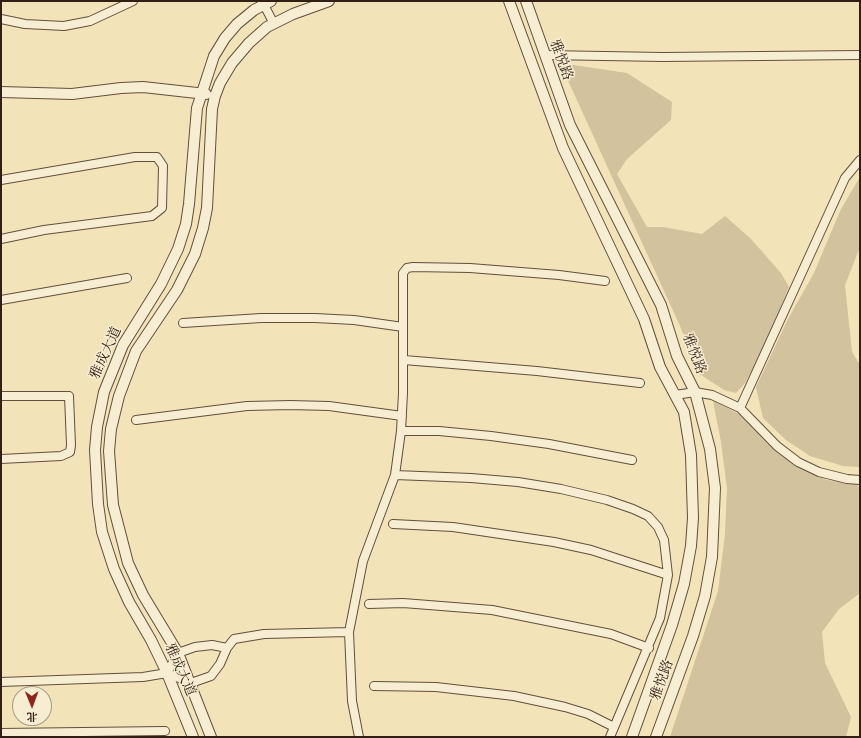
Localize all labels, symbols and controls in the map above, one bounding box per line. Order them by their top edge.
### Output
street label: 雅悦路 [546,37,576,83]
street label: 雅成大道 [87,324,125,382]
street label: 雅悦路 [679,331,709,377]
street label: 雅成大道 [161,641,199,699]
street label: 雅悦路 [647,657,677,703]
north arrow [12,686,52,726]
text: 北 [27,710,38,724]

